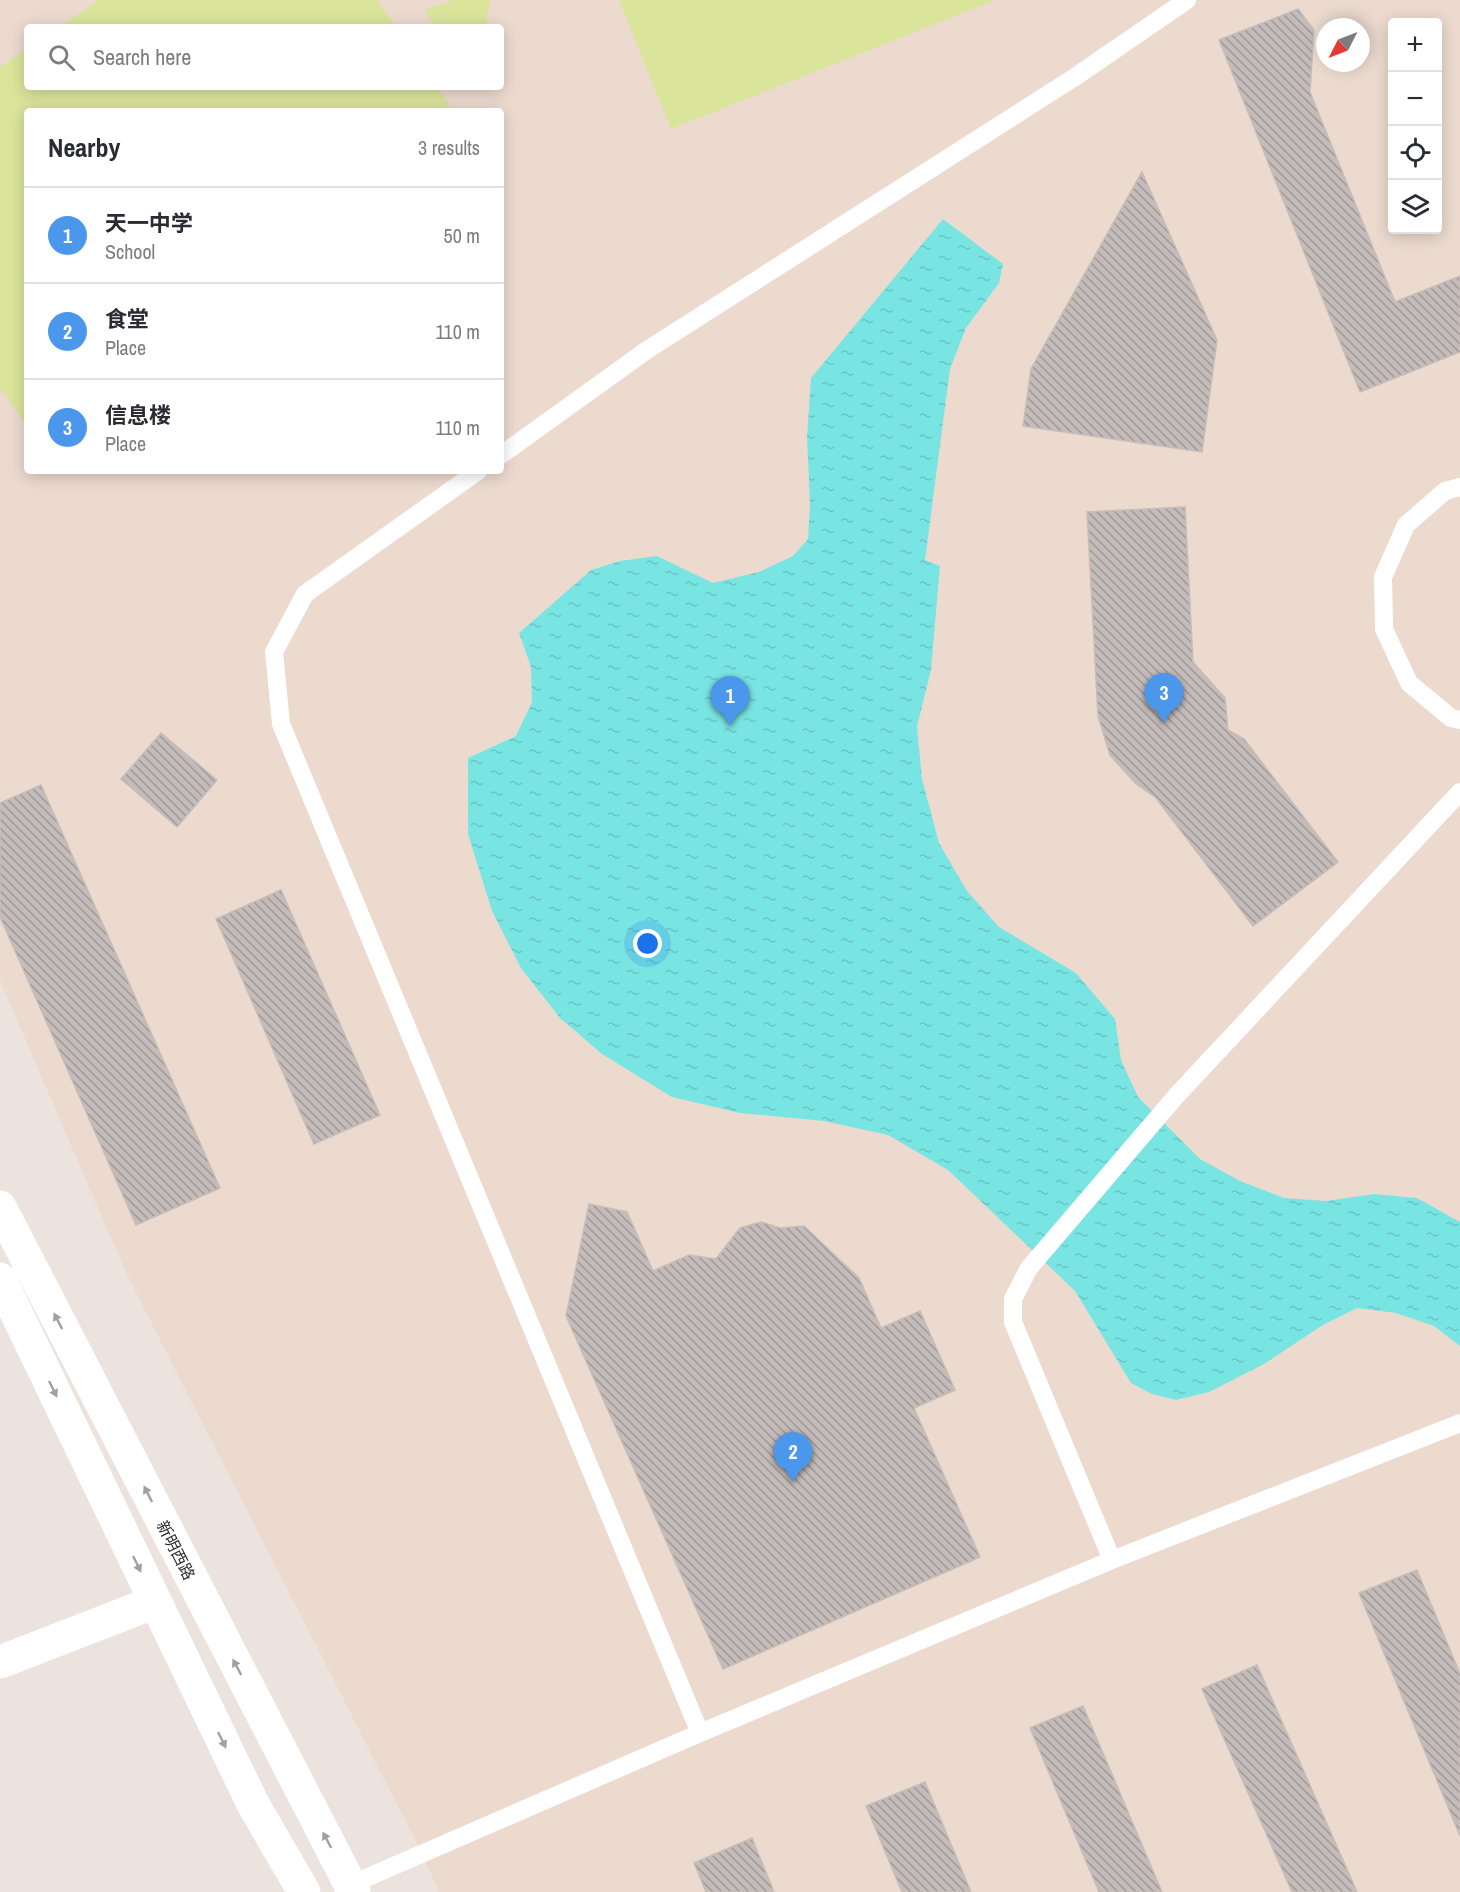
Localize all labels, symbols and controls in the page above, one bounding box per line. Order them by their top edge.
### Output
north arrow [1316,18,1370,72]
map controls [1388,18,1442,234]
button: + [1388,18,1442,72]
search box [24,24,504,90]
icon: search [45,41,78,74]
text: Search here [93,42,191,72]
button: − [1388,72,1442,126]
button: locate [1388,126,1442,180]
text: Nearby [48,130,120,165]
text: 3 results [418,134,480,161]
button: layers [1388,180,1442,234]
text: 天一中学 [105,208,193,238]
text: 1 [63,222,72,249]
text: 50 m [444,222,480,249]
text: School [105,238,155,265]
text: 食堂 [105,304,149,334]
text: 2 [63,318,72,345]
text: 110 m [436,318,480,345]
text: Place [105,334,146,361]
text: 信息楼 [105,400,171,430]
text: 3 [63,414,72,441]
text: 110 m [436,414,480,441]
text: Place [105,430,146,457]
pin: 3 [1144,674,1184,723]
pin: 1 [710,676,750,726]
your location [633,929,662,958]
one-way arrow [54,1312,63,1329]
one-way arrow [48,1380,57,1397]
pin: 2 [774,1432,812,1482]
one-way arrow [143,1485,153,1503]
street label: 新明西路 [152,1516,200,1584]
one-way arrow [133,1556,142,1573]
one-way arrow [233,1658,243,1676]
one-way arrow [217,1732,226,1749]
one-way arrow [323,1831,333,1849]

